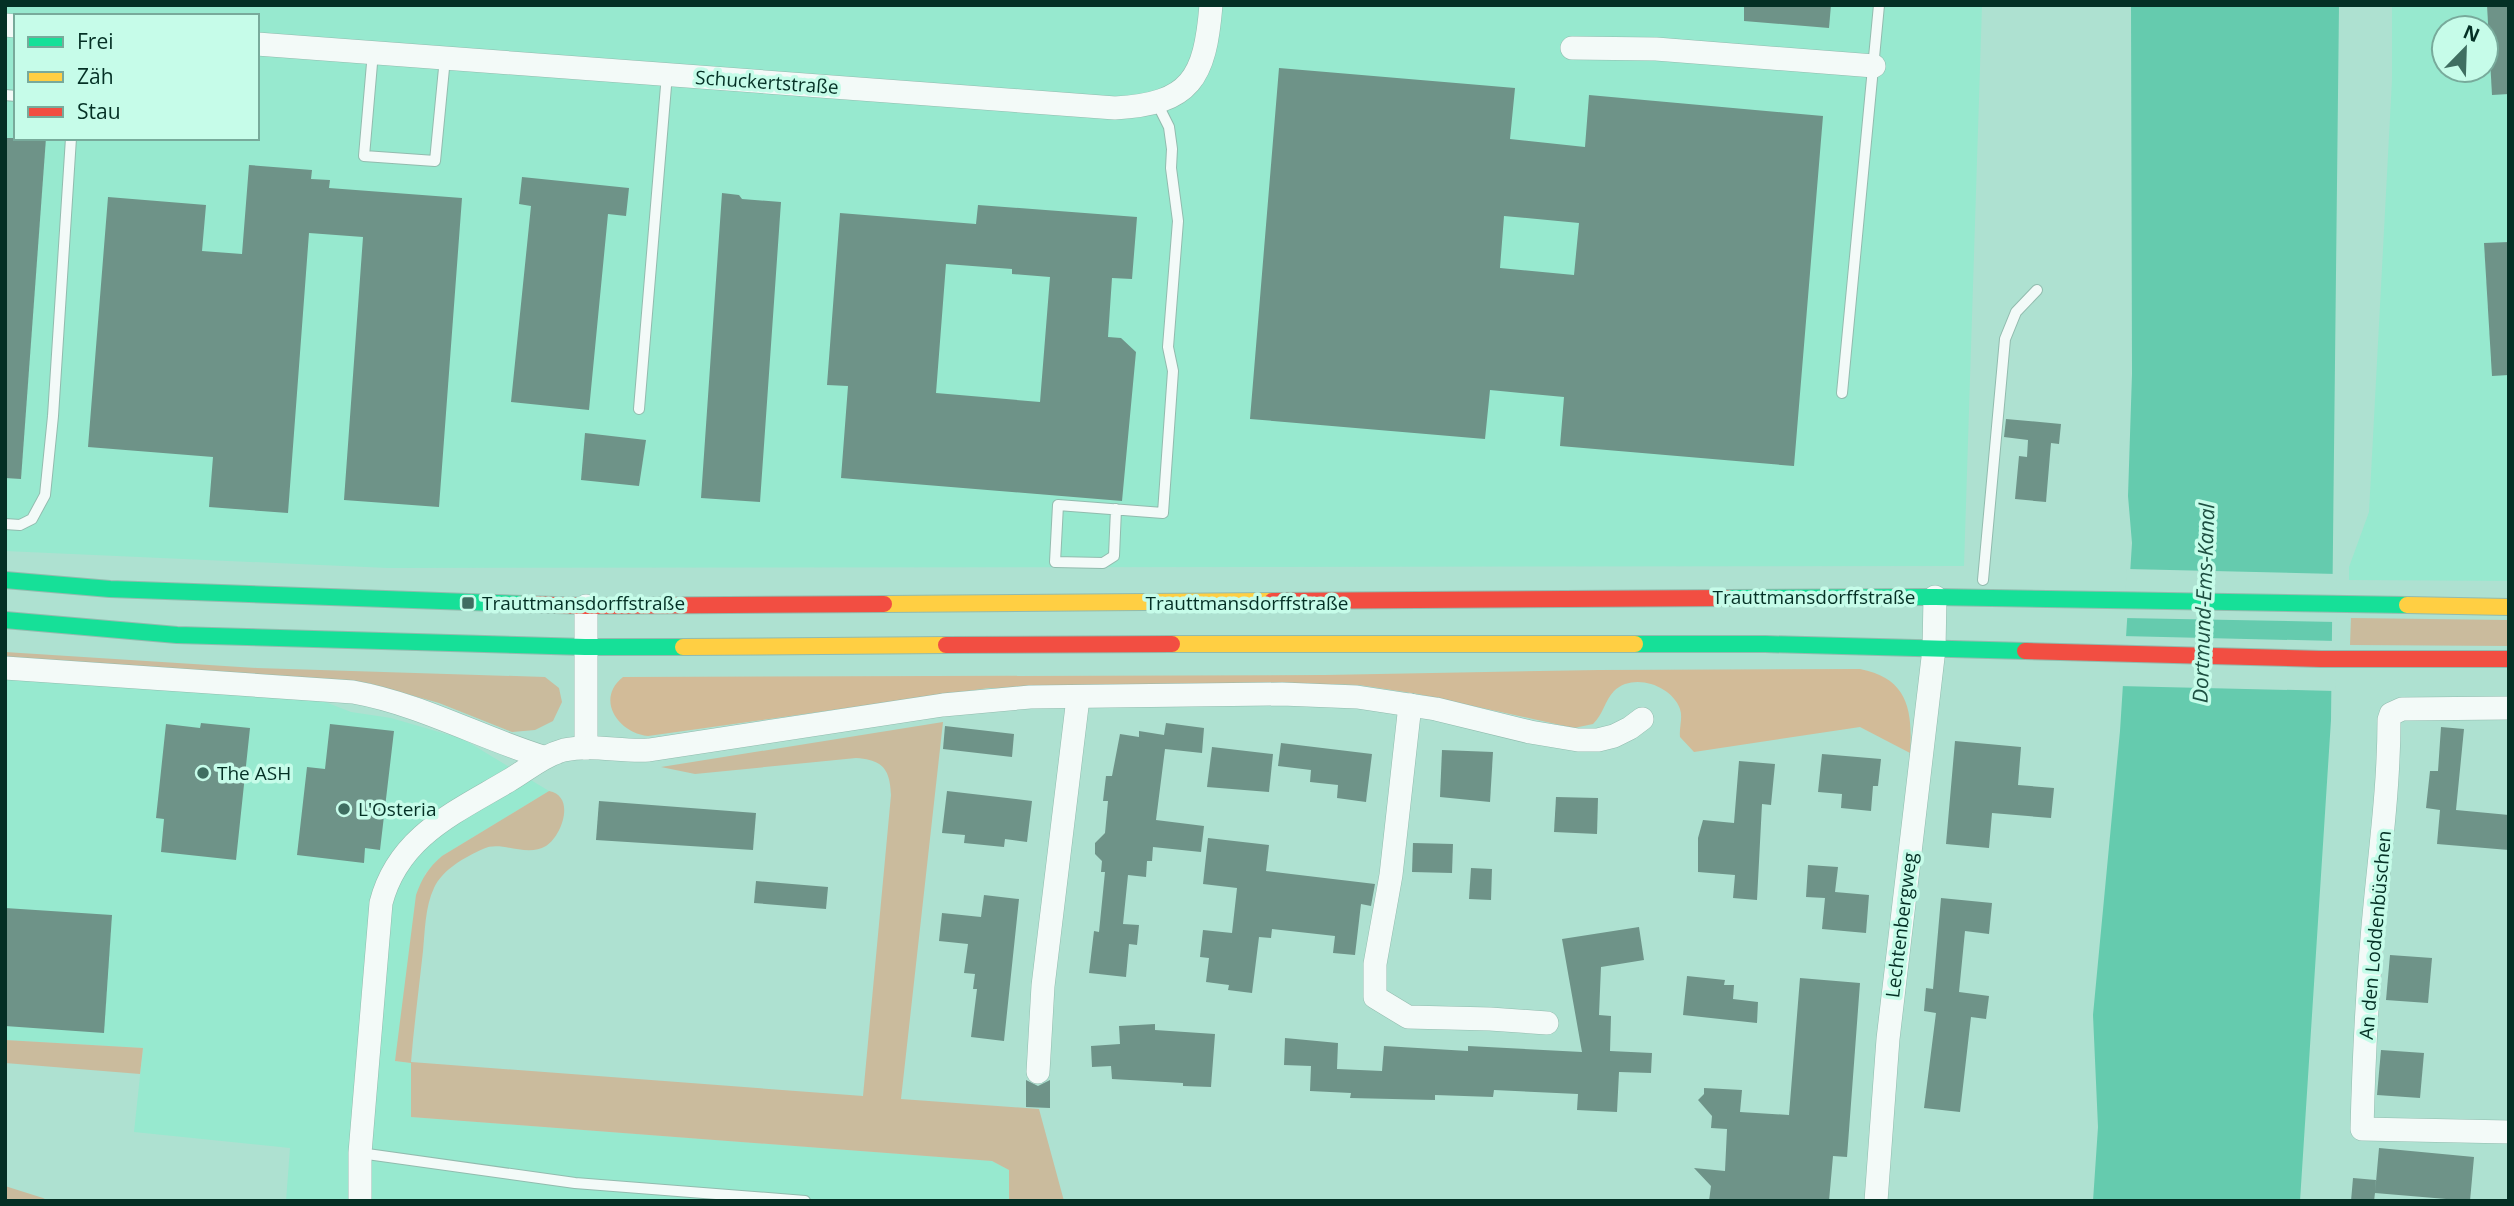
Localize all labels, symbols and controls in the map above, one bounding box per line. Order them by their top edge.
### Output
legend [14,14,259,140]
north arrow [2430,14,2500,84]
text: N [2459,18,2484,48]
text: Frei [77,27,114,55]
text: Zäh [77,62,114,90]
street label: Schuckertstraße [694,64,840,100]
text: Stau [77,97,121,125]
water label: Dortmund-Ems-Kanal [2186,502,2221,703]
street label: Trauttmansdorffstraße [1712,584,1916,610]
place label: Trauttmansdorffstraße [482,590,685,616]
street label: Trauttmansdorffstraße [1145,590,1349,616]
marker: Trauttmansdorffstraße [460,595,476,611]
place label: The ASH [217,760,291,786]
marker: The ASH [195,765,211,781]
place label: L'Osteria [358,796,436,822]
marker: L'Osteria [336,801,352,817]
street label: An den Loddenbüschen [2353,829,2397,1041]
street label: Lechtenbergweg [1879,851,1923,999]

